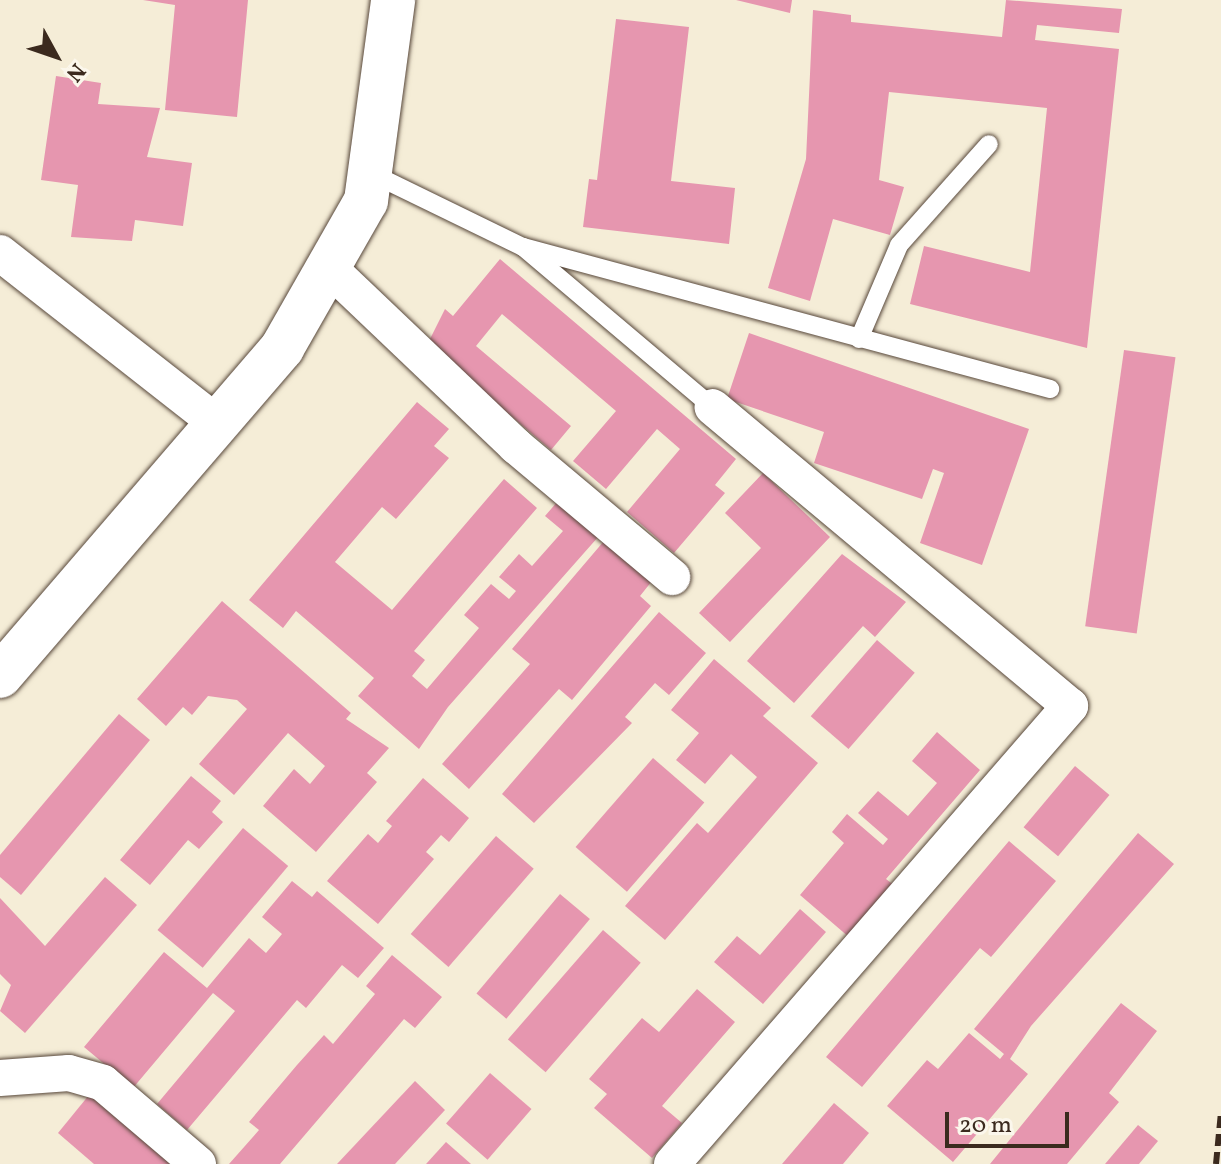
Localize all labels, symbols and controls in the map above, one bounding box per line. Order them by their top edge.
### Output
north arrow [16,16,96,96]
text: N [58,56,92,88]
scale bar [949,1096,1073,1146]
text: 20 m [959,1109,1012,1143]

